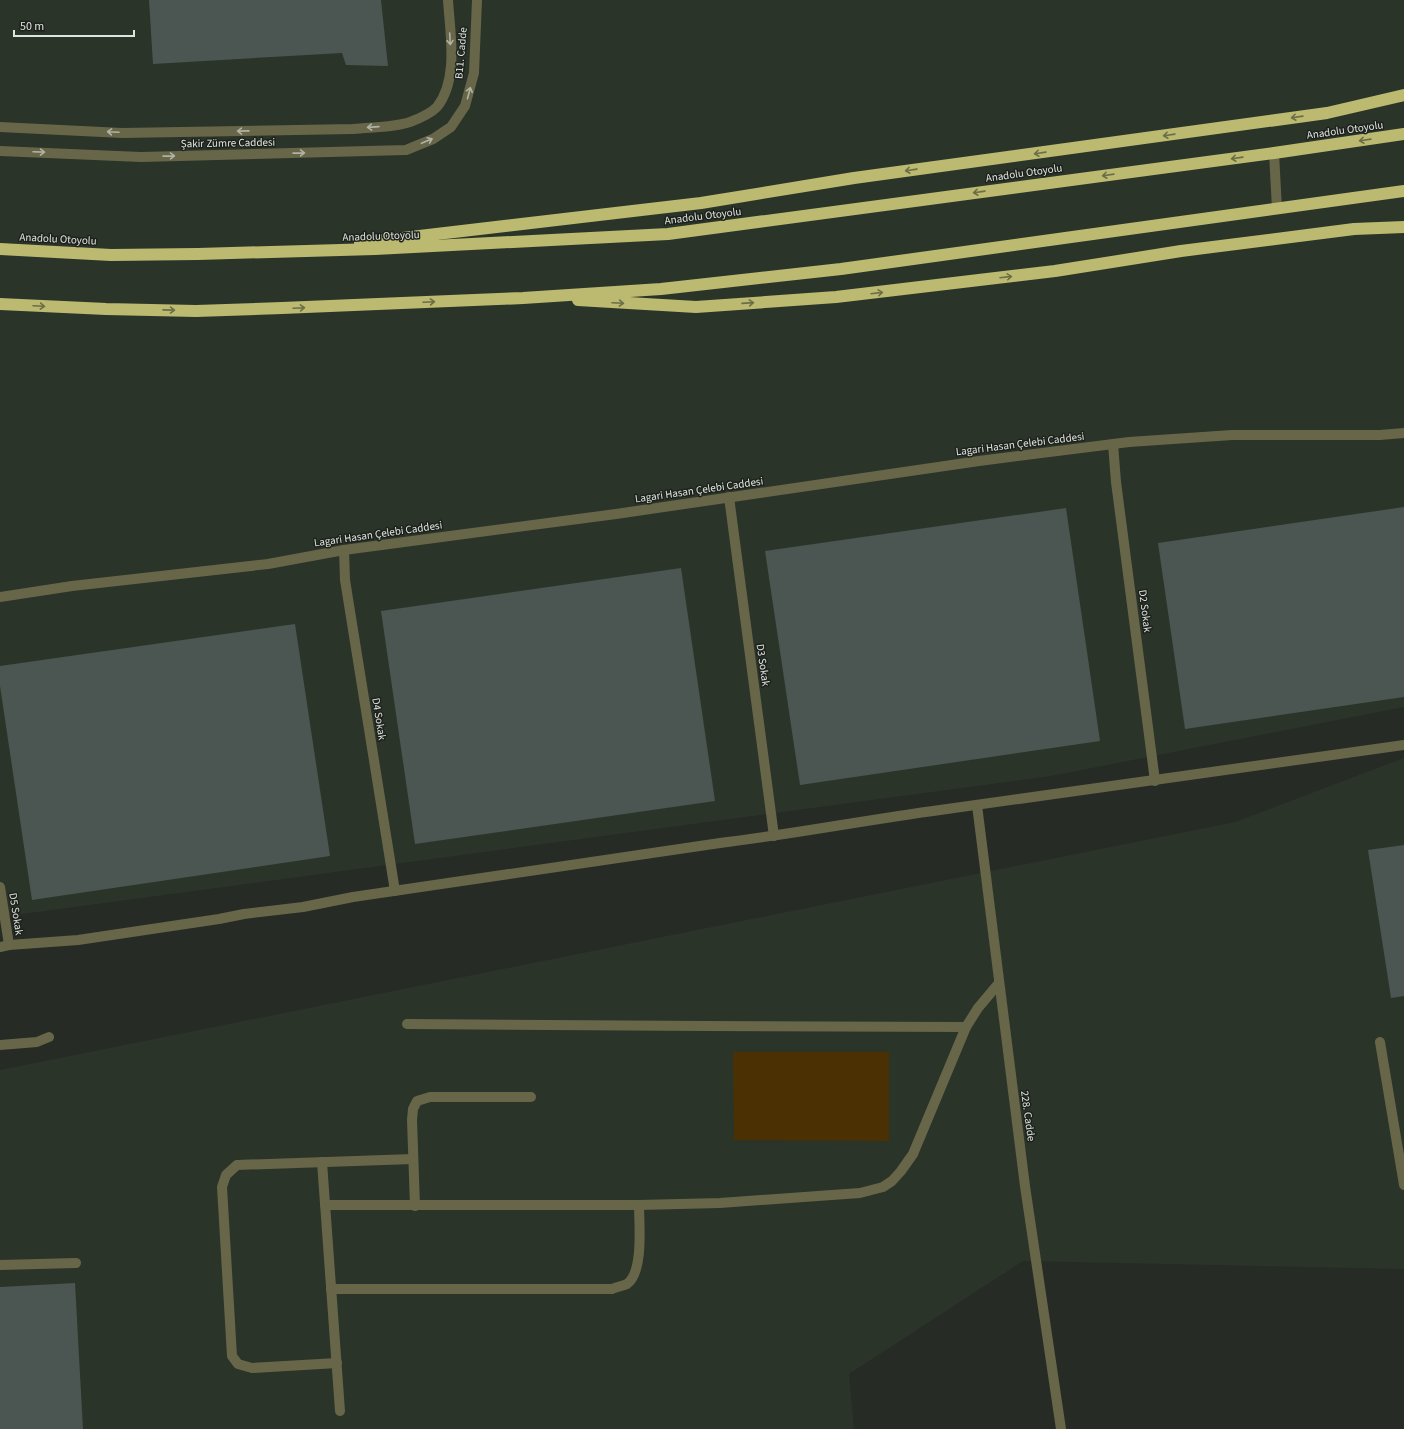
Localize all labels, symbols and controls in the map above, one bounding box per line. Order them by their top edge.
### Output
scale bar [14,12,134,38]
text: 50 m [20,18,44,35]
street label: B11. Cadde [451,26,471,79]
one-way arrow [446,32,454,45]
one-way arrow [465,87,473,100]
one-way arrow [1291,113,1304,121]
street label: Anadolu Otoyolu [1306,117,1384,143]
one-way arrow [367,124,380,131]
one-way arrow [237,127,250,135]
one-way arrow [107,129,120,136]
one-way arrow [1162,131,1175,139]
street label: Şakir Zümre Caddesi [181,135,275,151]
one-way arrow [1359,136,1372,144]
one-way arrow [421,137,433,145]
one-way arrow [32,149,45,156]
one-way arrow [1034,149,1047,157]
one-way arrow [292,150,305,157]
one-way arrow [162,152,175,160]
one-way arrow [1231,154,1244,162]
street label: Anadolu Otoyolu [985,160,1063,186]
one-way arrow [905,166,918,174]
one-way arrow [1102,171,1115,179]
one-way arrow [973,188,986,196]
street label: Anadolu Otoyolu [664,204,742,228]
street label: Anadolu Otoyolu [342,227,420,245]
street label: Anadolu Otoyolu [19,229,97,249]
one-way arrow [999,273,1012,281]
one-way arrow [870,289,883,296]
one-way arrow [422,298,435,305]
one-way arrow [611,299,624,306]
one-way arrow [741,300,754,307]
one-way arrow [32,303,45,310]
one-way arrow [292,304,305,311]
one-way arrow [162,306,175,314]
street label: Lagari Hasan Çelebi Caddesi [955,429,1085,459]
street label: Lagari Hasan Çelebi Caddesi [634,474,764,506]
street label: Lagari Hasan Çelebi Caddesi [313,518,443,550]
street label: D2 Sokak [1135,589,1155,634]
street label: D3 Sokak [753,643,773,688]
street label: D4 Sokak [368,697,390,742]
street label: D5 Sokak [5,892,27,937]
street label: 228. Cadde [1017,1090,1039,1143]

